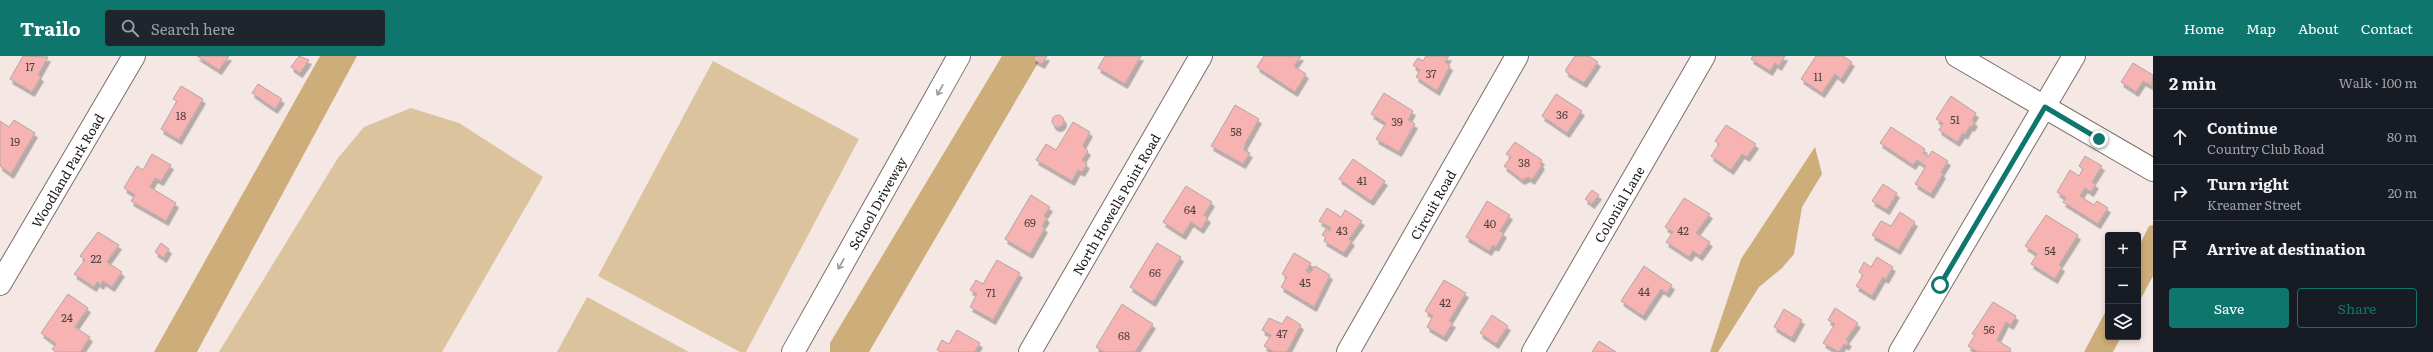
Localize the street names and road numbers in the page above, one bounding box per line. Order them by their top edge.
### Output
street label: Woodland Park Road [26,110,108,231]
street label: North Howells Point Road [1067,129,1164,278]
street label: School Driveway [843,153,911,253]
street label: Colonial Lane [1589,162,1648,246]
street label: Circuit Road [1405,166,1460,243]

